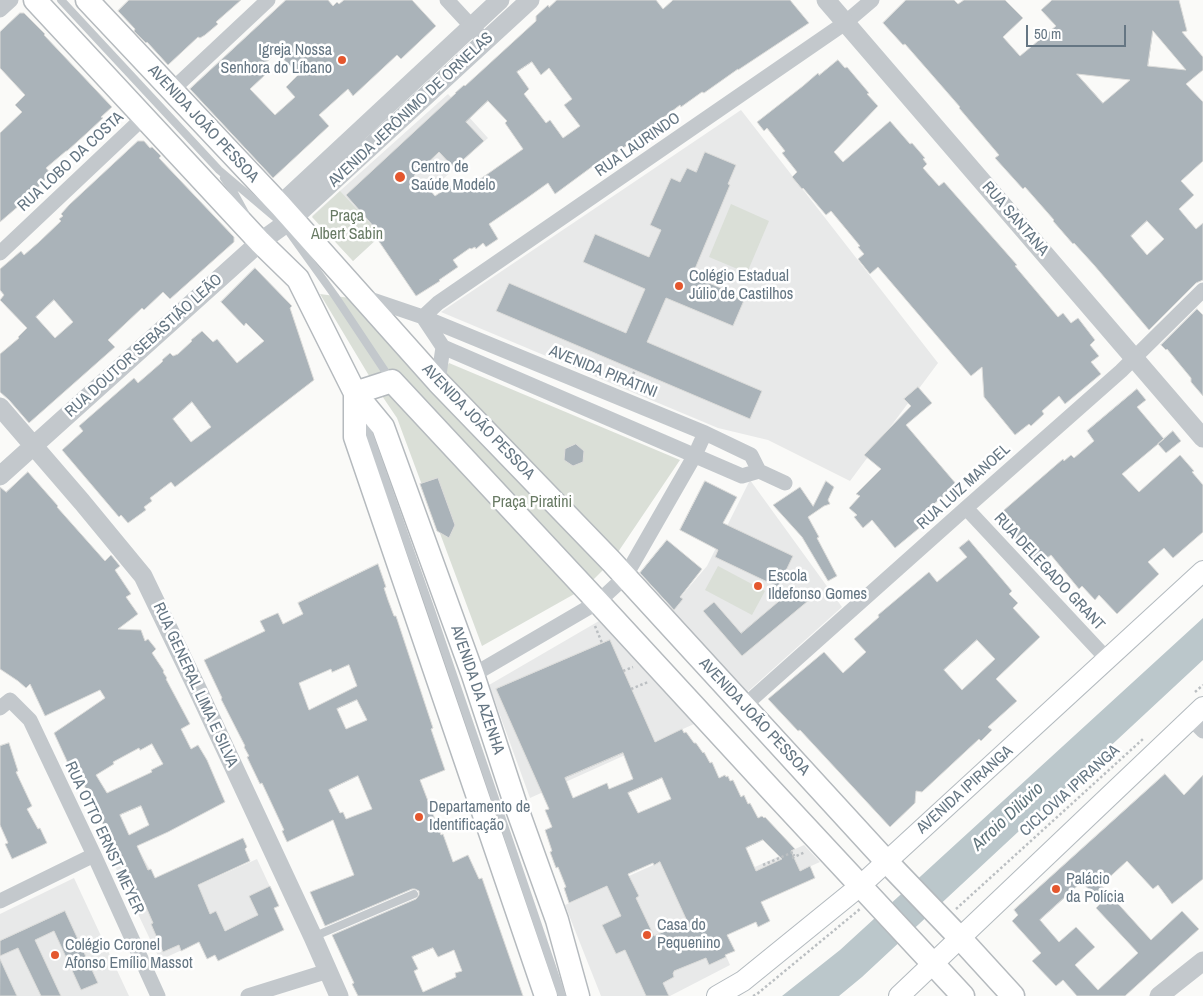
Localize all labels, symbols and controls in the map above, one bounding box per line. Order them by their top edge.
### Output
scale bar [1028,15,1128,47]
text: 50 m [1034,23,1061,44]
street label: AVENIDA JERÔNIMO DE ORNELAS [325,29,497,191]
place label: Igreja Nossa Senhora do Líbano [220,41,332,79]
marker: Igreja Nossa Senhora do Líbano [336,54,348,66]
street label: AVENIDA JOÃO PESSOA [144,61,262,187]
street label: RUA LOBO DA COSTA [14,108,128,216]
street label: RUA LAURINDO [592,109,684,181]
place label: Centro de Saúde Modelo [411,158,496,196]
marker: Centro de Saúde Modelo [393,170,407,184]
street label: RUA SANTANA [977,178,1053,260]
park label: Praça Albert Sabin [311,207,383,245]
place label: Colégio Estadual Júlio de Castilhos [689,267,793,305]
street label: RUA DOUTOR SEBASTIÃO LEÃO [62,270,226,422]
marker: Colégio Estadual Júlio de Castilhos [673,280,685,292]
street label: AVENIDA PIRATINI [546,342,660,402]
street label: AVENIDA JOÃO PESSOA [418,360,538,484]
street label: RUA LUIZ MANOEL [913,440,1015,534]
park label: Praça Piratini [492,493,572,513]
street label: RUA DELEGADO GRANT [990,509,1108,635]
place label: Escola Ildefonso Gomes [768,567,867,605]
marker: Escola Ildefonso Gomes [752,580,764,592]
street label: RUA GENERAL LIMA E SILVA [148,600,242,770]
street label: AVENIDA DA AZENHA [446,623,508,757]
street label: AVENIDA JOÃO PESSOA [695,654,813,780]
street label: CICLOVIA IPIRANGA [1016,741,1124,841]
street label: AVENIDA IPIRANGA [913,742,1017,838]
street label: RUA OTTO ERNST MEYER [60,759,148,917]
water label: Arroio Dilúvio [968,778,1048,856]
place label: Departamento de Identificação [429,798,530,836]
marker: Departamento de Identificação [413,811,425,823]
place label: Palácio da Polícia [1066,870,1124,908]
marker: Palácio da Polícia [1050,883,1062,895]
place label: Casa do Pequenino [657,916,720,954]
marker: Casa do Pequenino [641,929,653,941]
place label: Colégio Coronel Afonso Emílio Massot [65,936,193,974]
marker: Colégio Coronel Afonso Emílio Massot [49,949,61,961]

